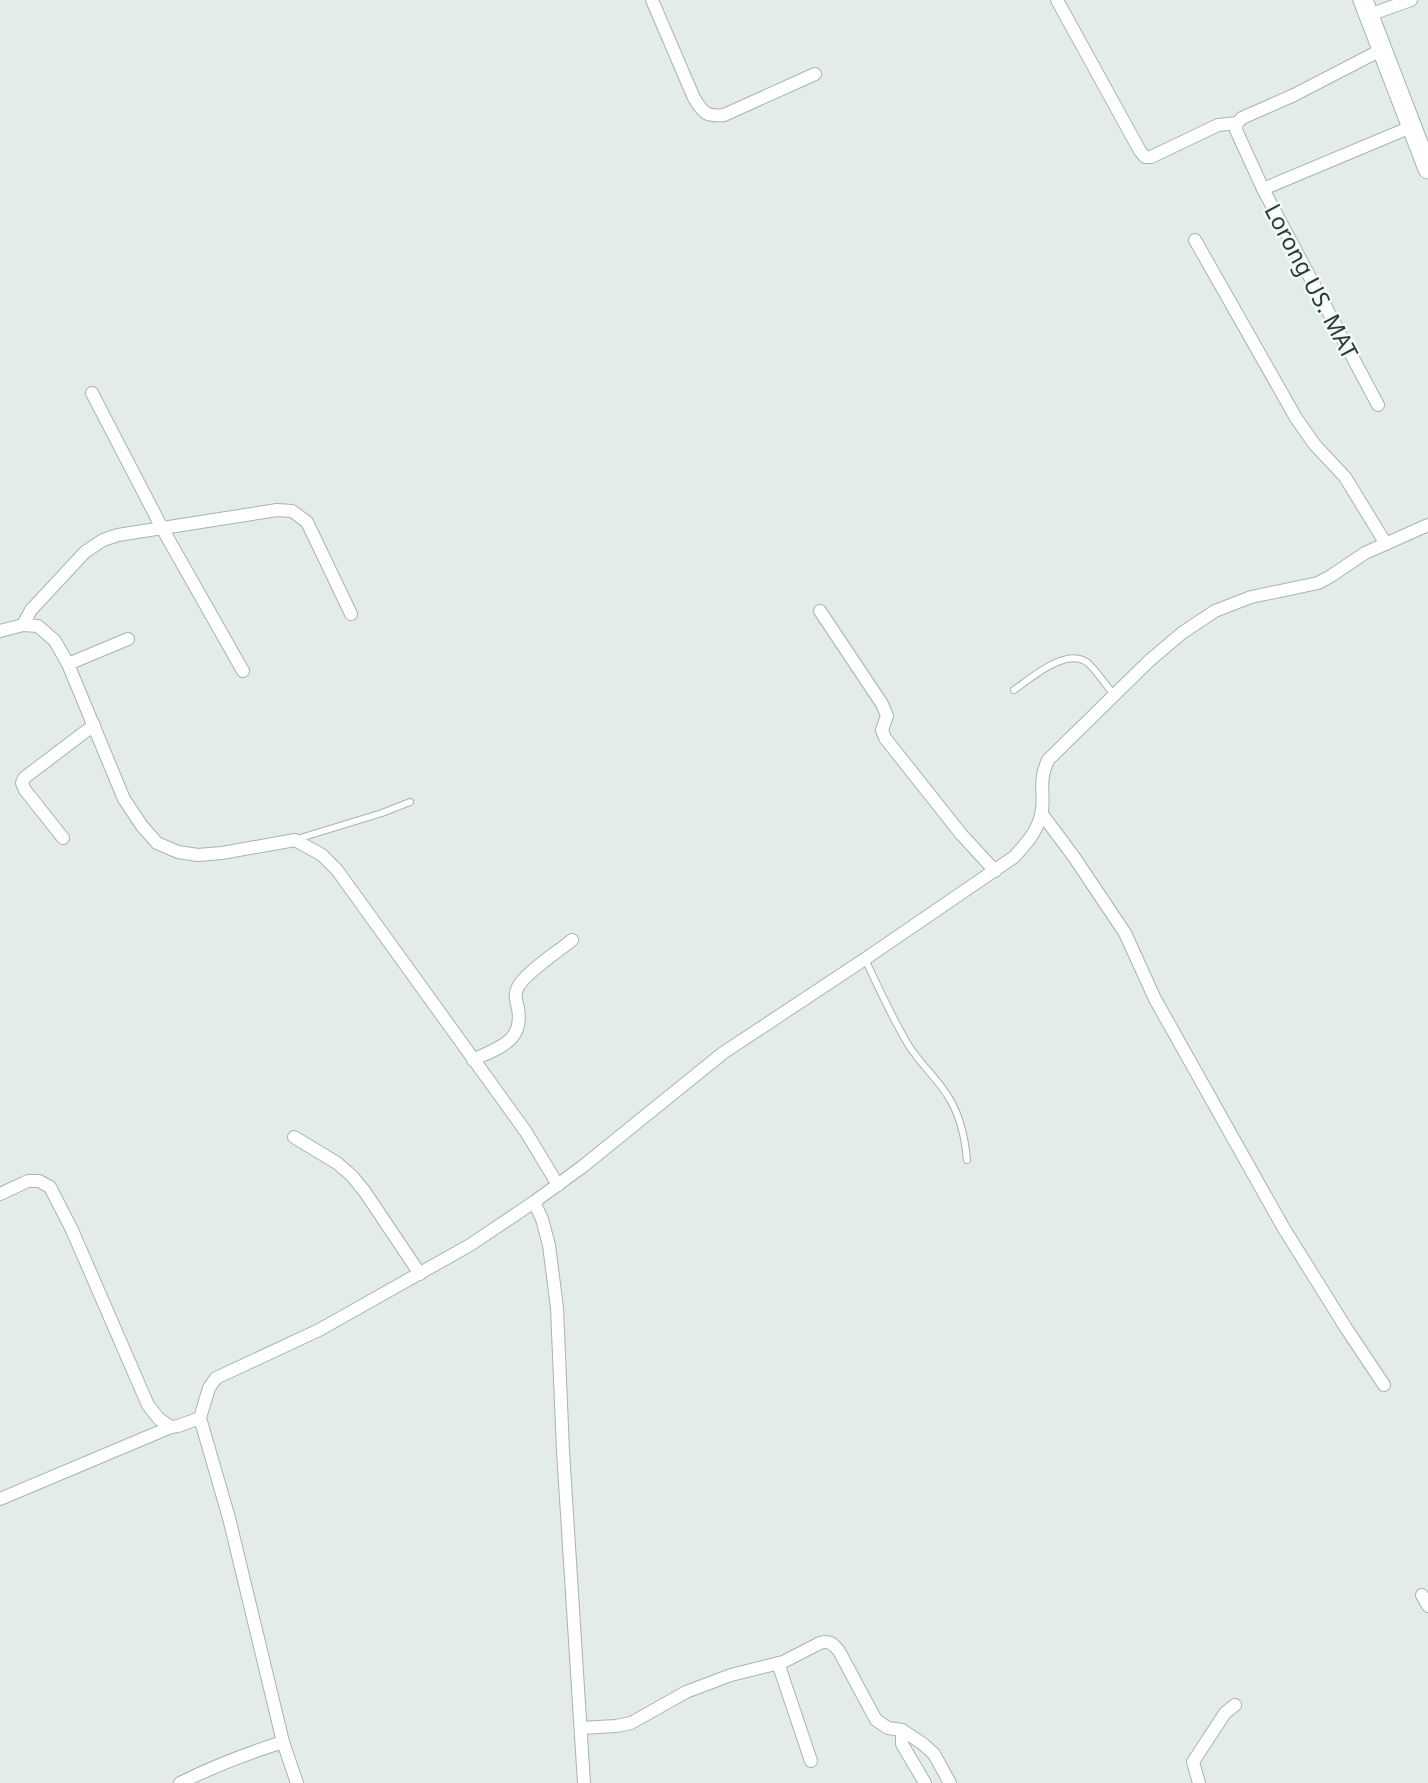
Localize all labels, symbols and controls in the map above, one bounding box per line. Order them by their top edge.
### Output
street label: Lorong US. MAT [1258,198,1366,364]

